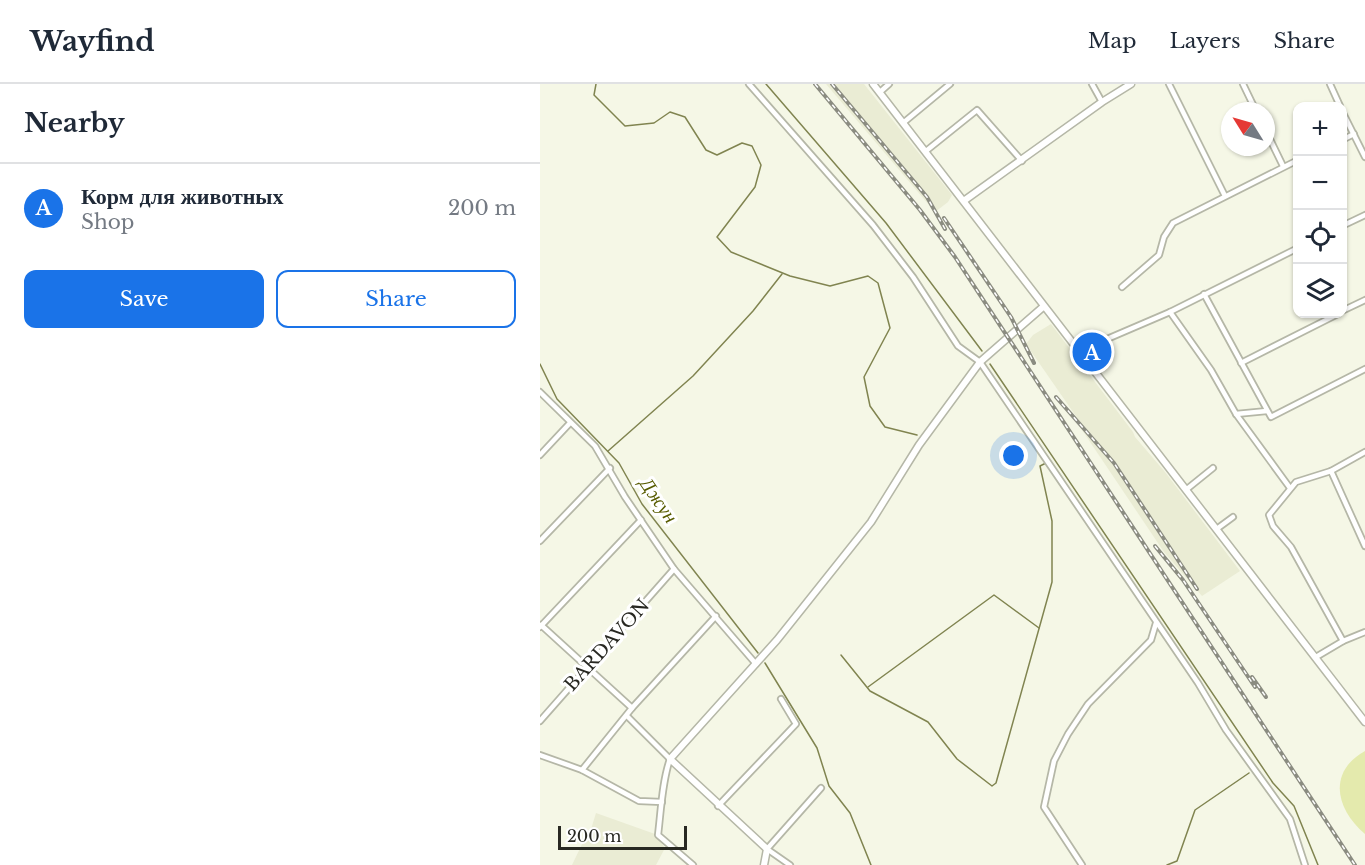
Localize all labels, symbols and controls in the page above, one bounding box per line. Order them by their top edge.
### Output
text: Wayfind [30,24,155,59]
text: Map [1088,28,1137,54]
text: Layers [1170,28,1241,54]
text: Share [1274,28,1335,54]
north arrow [1221,102,1275,156]
map controls [1293,102,1347,318]
button: + [1293,102,1347,156]
text: Nearby [24,107,125,139]
button: − [1293,156,1347,210]
text: Корм для животных [81,183,284,210]
text: A [35,196,52,220]
text: 200 m [448,196,516,220]
text: Shop [81,210,134,234]
button: locate [1293,210,1347,264]
button: layers [1293,264,1347,318]
button: Save [24,270,264,328]
button: Share [276,270,516,328]
pin: A [1072,330,1112,374]
your location [999,441,1028,470]
water label: Джун [634,471,683,527]
street label: BARDAVON [560,594,654,696]
scale bar [558,823,687,850]
text: 200 m [567,826,621,846]

